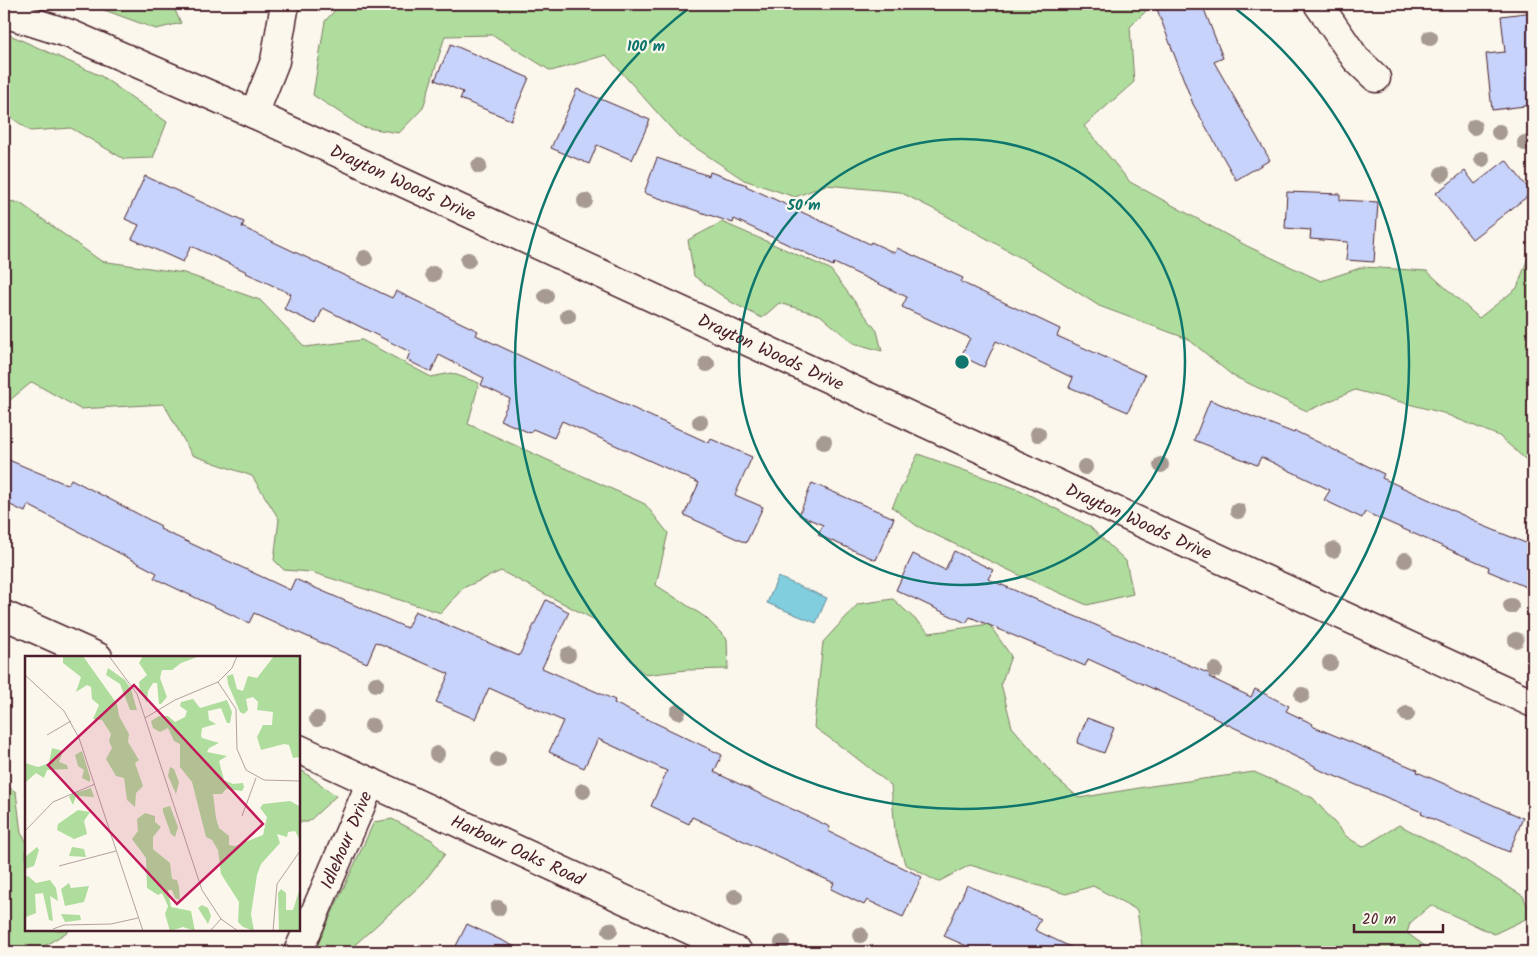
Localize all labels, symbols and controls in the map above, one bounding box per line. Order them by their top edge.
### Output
text: 100 m [627,35,665,59]
street label: Drayton Woods Drive [324,138,480,230]
text: 50 m [786,194,821,218]
street label: Drayton Woods Drive [692,307,848,400]
centre of rings [953,353,971,371]
street label: Drayton Woods Drive [1060,477,1216,569]
inset map [25,656,300,931]
street label: Idlehour Drive [314,787,381,894]
street label: Harbour Oaks Road [445,808,590,896]
scale bar [1354,901,1443,933]
text: 20 m [1362,908,1396,932]

